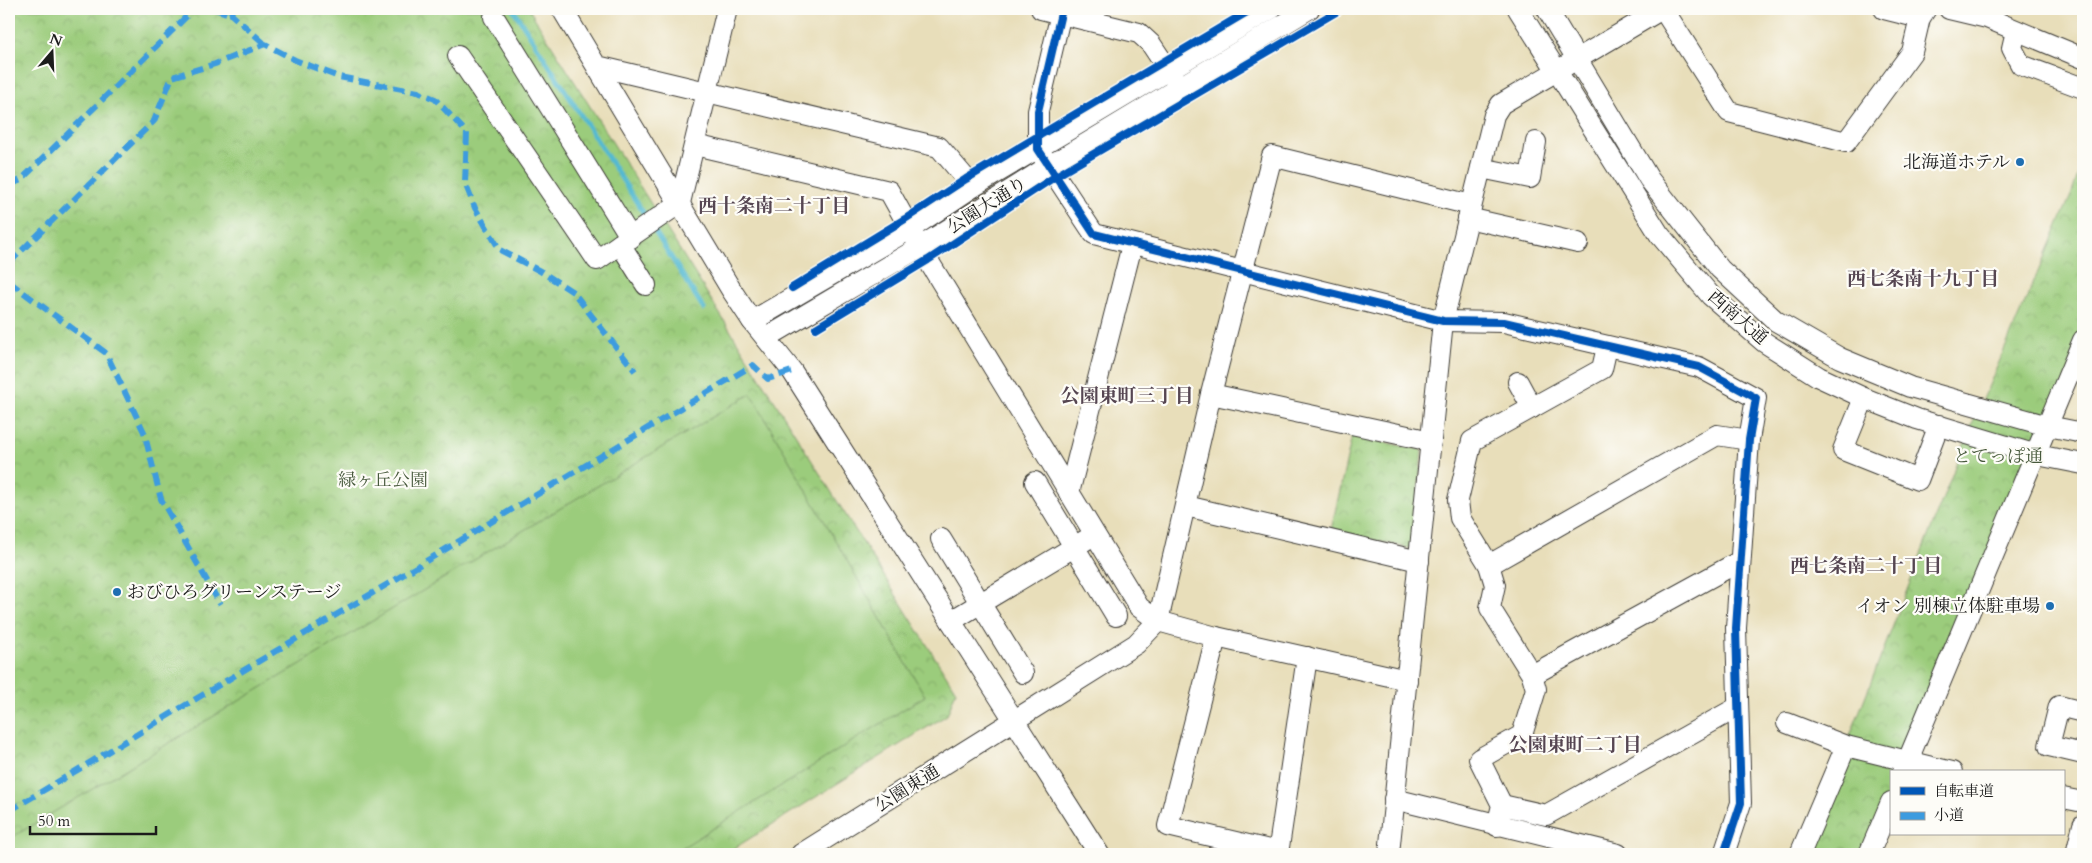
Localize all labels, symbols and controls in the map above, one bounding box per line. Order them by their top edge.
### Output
north arrow [28,28,78,78]
text: N [47,29,65,51]
place label: 北海道ホテル [1903,150,2010,175]
marker: 北海道ホテル [2014,156,2026,168]
street label: 公園大通り [942,171,1032,240]
district label: 西十条南二十丁目 [698,193,850,219]
district label: 西七条南十九丁目 [1847,266,1999,292]
street label: 西南大通 [1702,284,1773,350]
district label: 公園東町三丁目 [1060,383,1194,409]
park label: とてっぽ通 [1953,444,2043,469]
park label: 緑ヶ丘公園 [338,468,428,493]
district label: 西七条南二十丁目 [1790,553,1942,579]
place label: おびひろグリーンステージ [127,580,341,605]
marker: おびひろグリーンステージ [111,586,123,598]
place label: イオン 別棟立体駐車場 [1856,594,2040,619]
marker: イオン 別棟立体駐車場 [2044,600,2056,612]
district label: 公園東町二丁目 [1508,732,1642,758]
street label: 公園東通 [870,759,944,818]
legend [1890,770,2064,836]
text: 自転車道 [1934,781,1994,801]
scale bar [30,803,156,835]
text: 小道 [1934,805,1964,825]
text: 50 m [38,811,70,831]

